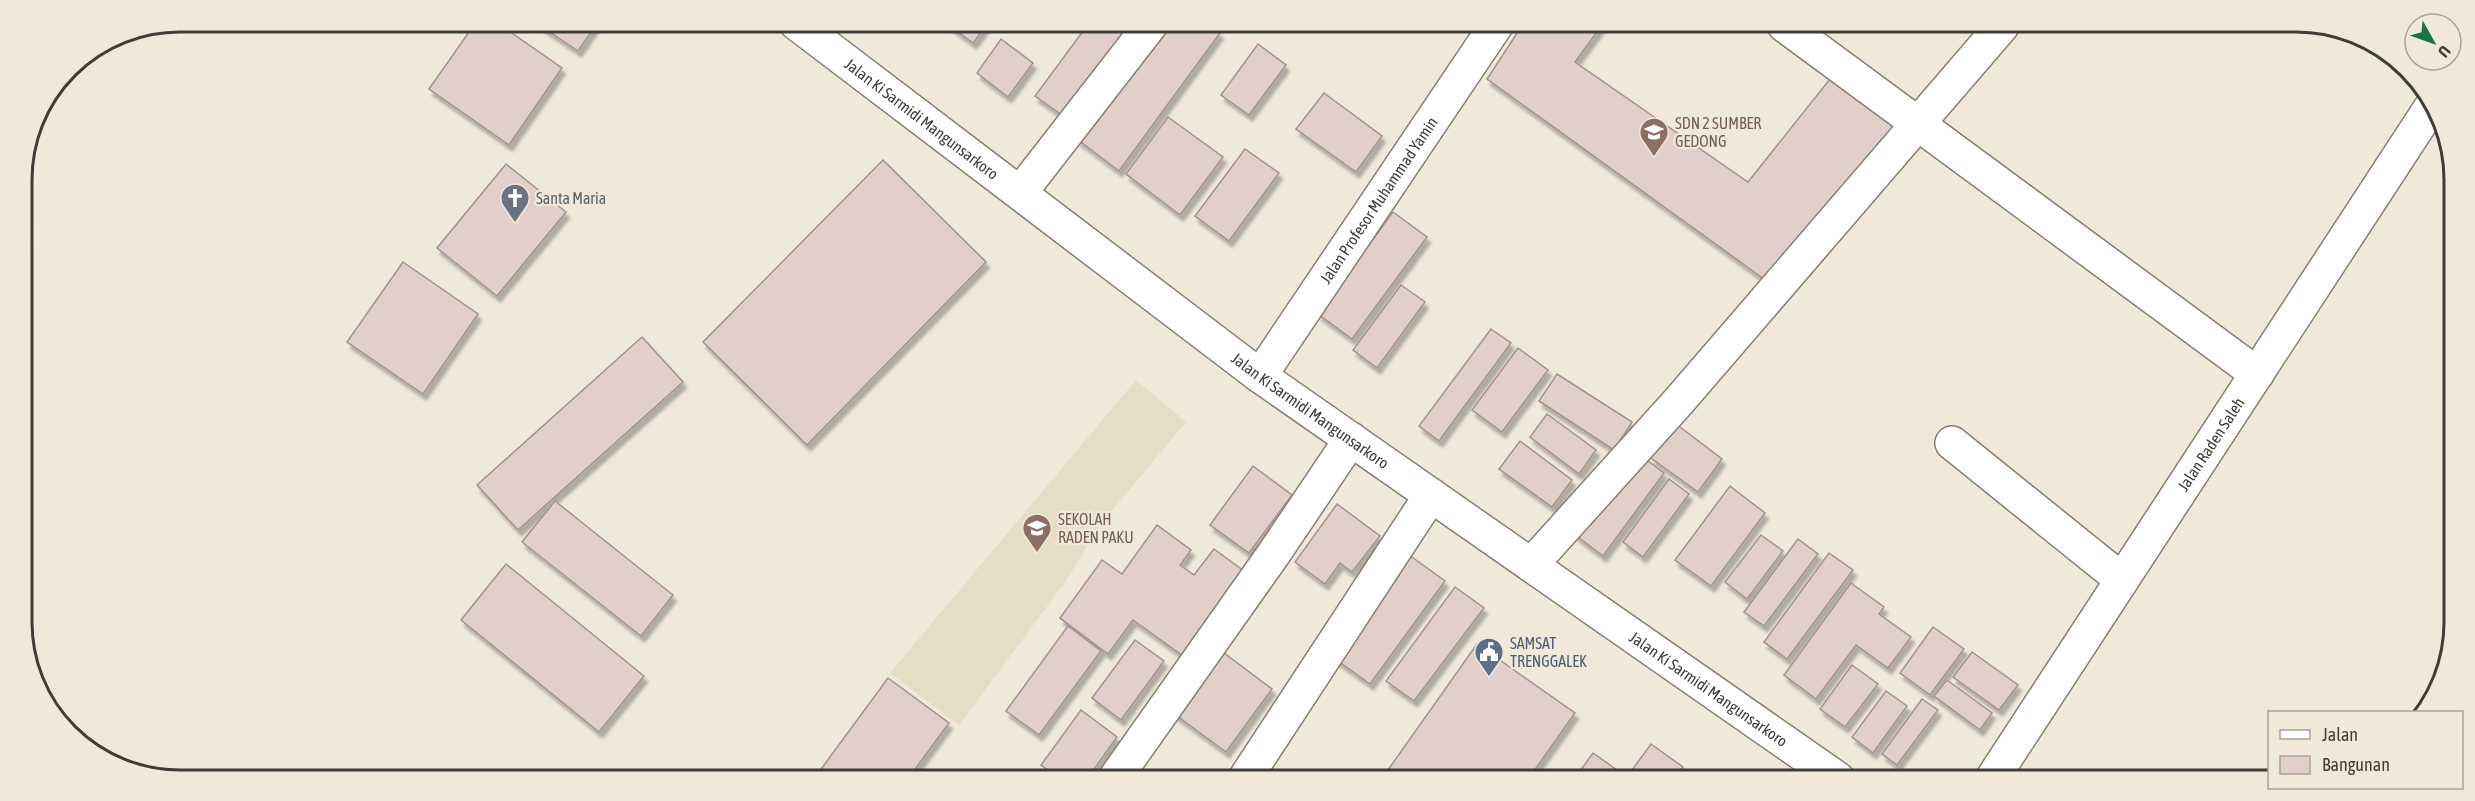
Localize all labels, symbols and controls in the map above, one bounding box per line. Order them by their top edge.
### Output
north arrow [2403,12,2463,72]
text: U [2435,42,2454,61]
street label: Jalan Ki Sarmidi Mangunsarkoro [841,54,1002,183]
street label: Jalan Profesor Muhammad Yamin [1316,114,1441,287]
place label: SDN 2 SUMBER GEDONG [1675,114,1761,150]
school or university icon: SDN 2 SUMBER GEDONG [1638,116,1670,158]
church icon: Santa Maria [499,182,531,224]
place label: Santa Maria [536,189,606,207]
street label: Jalan Ki Sarmidi Mangunsarkoro [1228,349,1392,472]
street label: Jalan Raden Saleh [2174,394,2248,494]
place label: SEKOLAH RADEN PAKU [1058,510,1134,546]
school or university icon: SEKOLAH RADEN PAKU [1021,512,1053,554]
street label: Jalan Ki Sarmidi Mangunsarkoro [1626,628,1791,750]
place label: SAMSAT TRENGGALEK [1510,634,1587,670]
public building icon: SAMSAT TRENGGALEK [1473,636,1505,678]
legend [2268,711,2463,789]
text: Jalan [2322,724,2358,745]
text: Bangunan [2322,754,2390,775]

